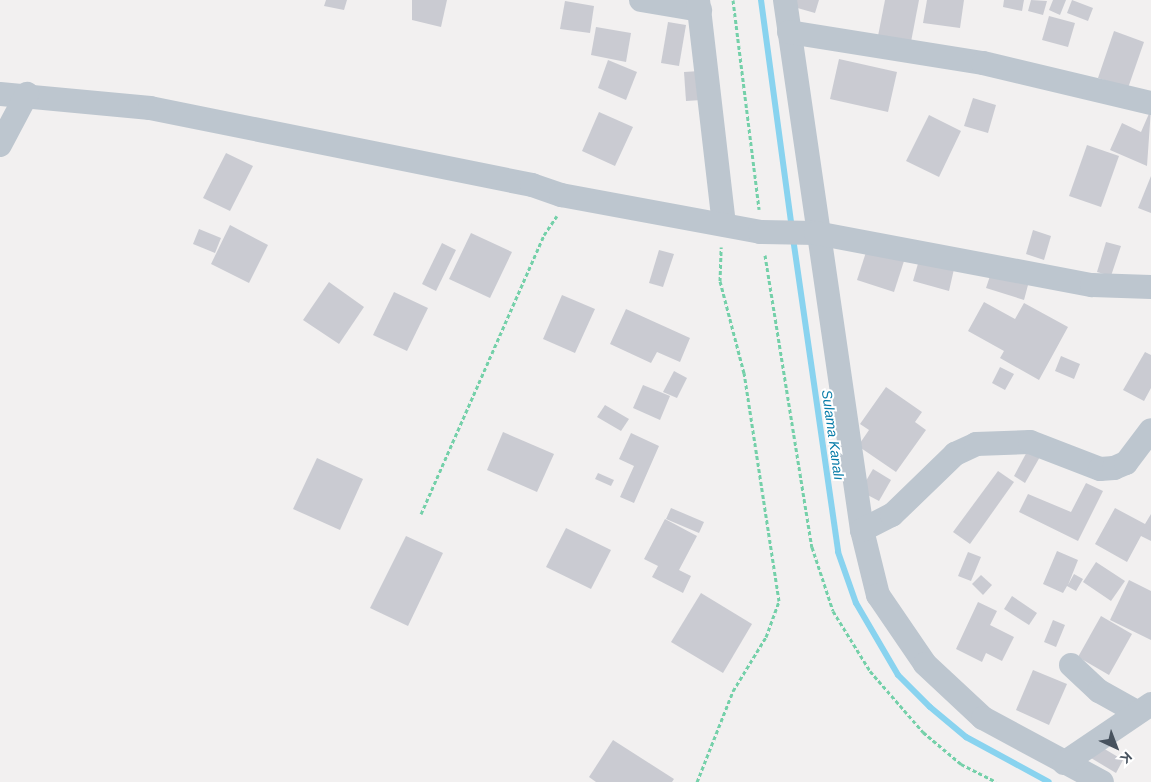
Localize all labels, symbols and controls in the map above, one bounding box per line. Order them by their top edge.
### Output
water label: Sulama Kanalı [818,389,848,481]
north arrow [1091,722,1141,772]
text: K [1117,749,1135,767]

